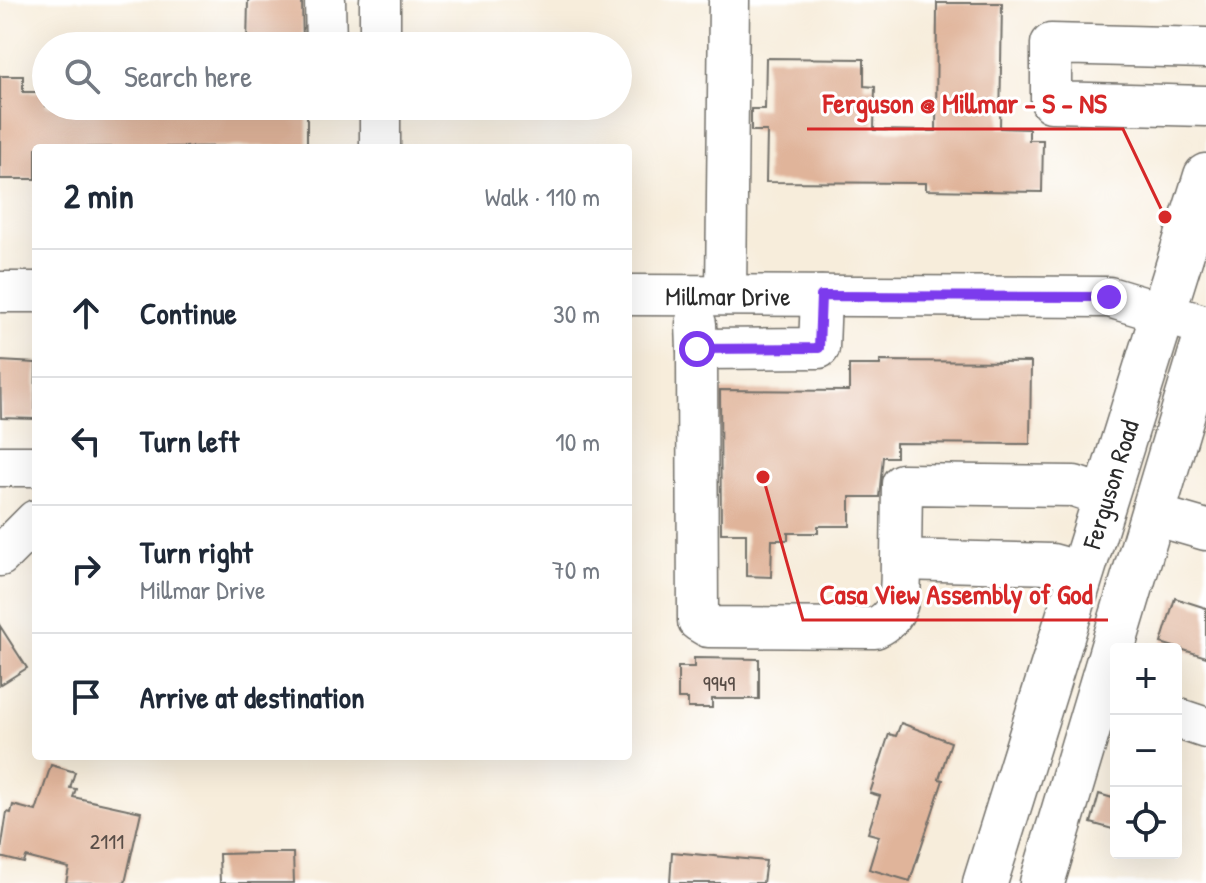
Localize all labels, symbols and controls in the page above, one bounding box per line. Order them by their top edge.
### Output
search box [32,32,632,120]
icon: search [60,54,104,98]
text: Search here [124,56,252,96]
callout: Ferguson @ Millmar - S - NS [807,77,1123,129]
text: Ferguson @ Millmar - S - NS [822,84,1107,123]
text: 2 min [64,173,134,219]
text: Walk · 110 m [485,179,600,214]
street label: Millmar Drive [665,278,791,313]
route end [1091,279,1127,315]
icon: ahead [64,291,108,335]
text: Continue [140,293,237,333]
text: 30 m [553,296,600,331]
route start [679,331,715,367]
street label: Ferguson Road [1073,415,1146,554]
icon: left [64,419,108,463]
text: Turn left [140,421,239,461]
text: 10 m [555,424,600,459]
text: Turn right [140,532,253,572]
icon: right [64,547,108,591]
text: 70 m [552,552,600,587]
callout: Casa View Assembly of God [803,568,1108,620]
text: Millmar Drive [140,572,265,607]
text: Casa View Assembly of God [819,575,1093,614]
map controls [1110,643,1182,859]
button: + [1110,643,1182,715]
house number: 9949 [703,668,735,698]
icon: arrive [64,675,108,719]
text: Arrive at destination [140,677,365,717]
button: − [1110,715,1182,787]
button: locate [1110,787,1182,859]
house number: 2111 [90,826,124,856]

